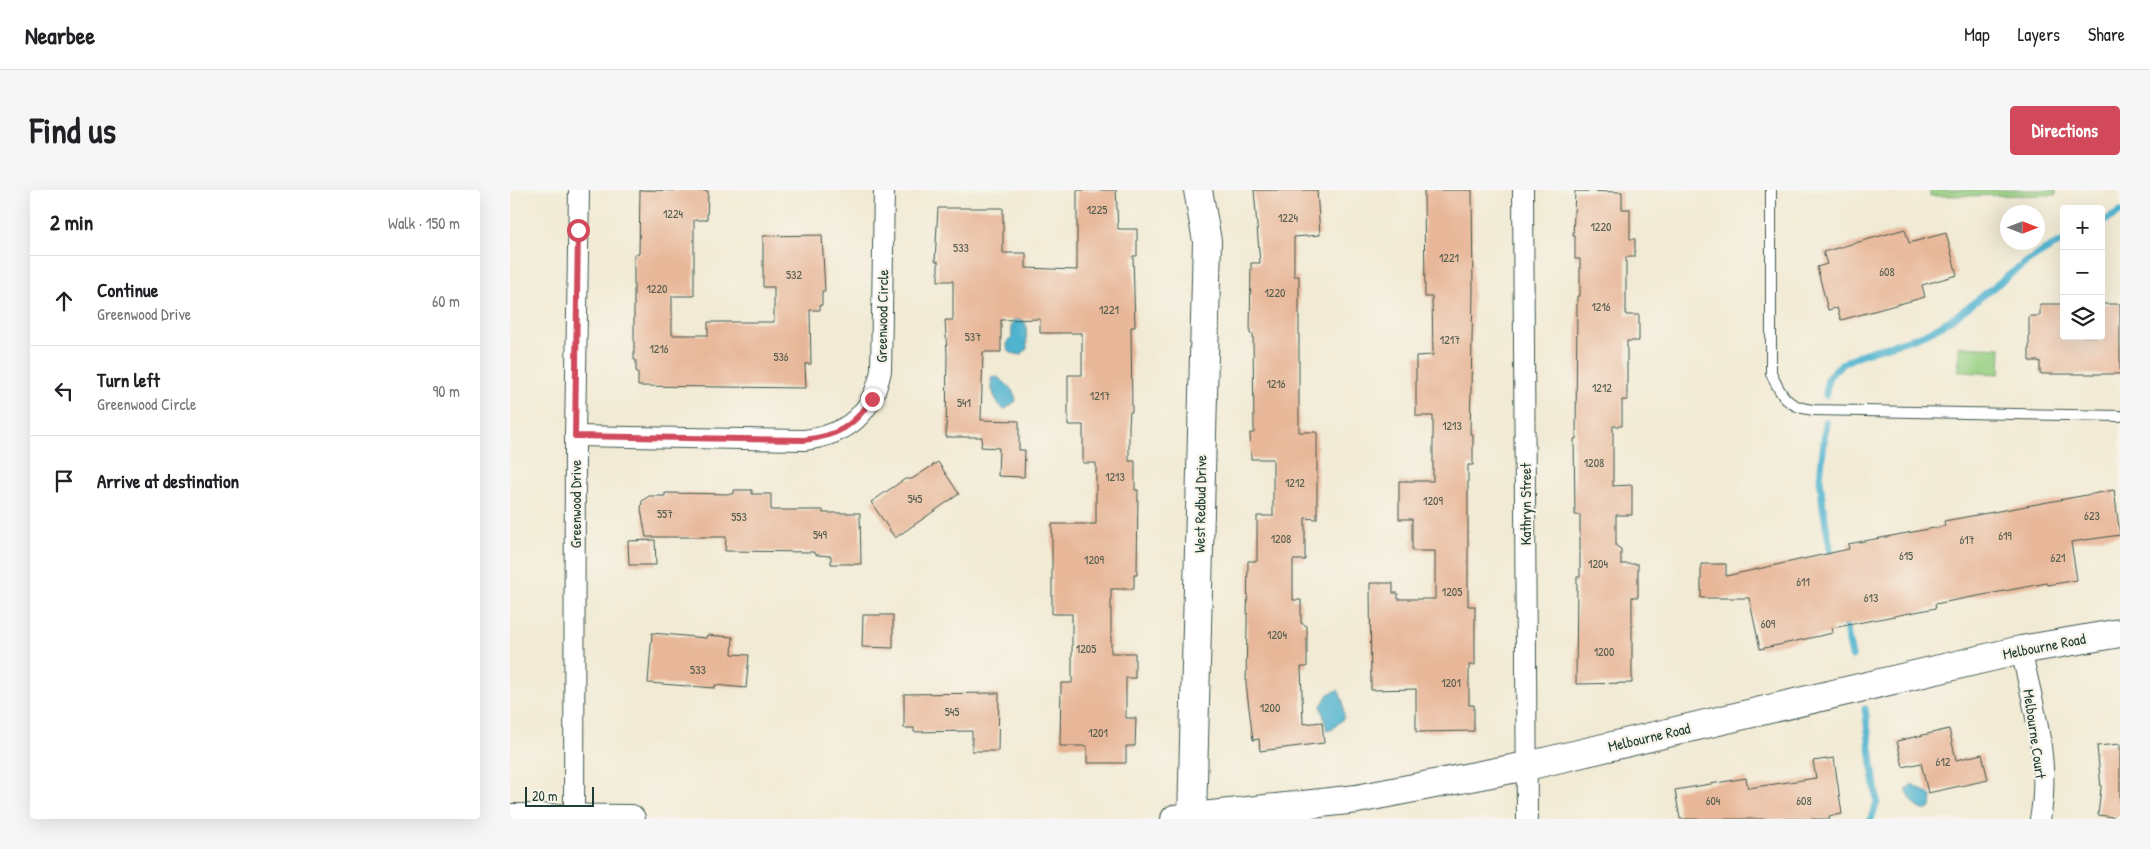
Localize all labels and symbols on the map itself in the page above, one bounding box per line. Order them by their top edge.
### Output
house number: 1225 [1087,201,1107,218]
house number: 1224 [663,205,684,222]
north arrow [2000,205,2045,250]
house number: 1224 [1278,209,1299,226]
house number: 1220 [1591,218,1611,235]
route start [567,219,590,242]
house number: 533 [953,239,969,256]
house number: 1221 [1439,249,1459,266]
house number: 608 [1879,263,1895,280]
house number: 532 [786,266,802,283]
street label: Greenwood Circle [871,269,893,363]
house number: 1220 [647,280,667,297]
house number: 1220 [1265,284,1285,301]
house number: 1216 [1591,298,1611,315]
house number: 1221 [1099,301,1119,318]
house number: 537 [965,328,981,345]
house number: 1217 [1440,331,1460,348]
house number: 1216 [649,340,669,357]
house number: 536 [773,348,789,365]
house number: 1216 [1266,375,1286,392]
house number: 1212 [1592,379,1612,396]
house number: 1217 [1090,387,1110,404]
route end [861,388,884,411]
house number: 541 [957,394,971,411]
house number: 1213 [1442,417,1462,434]
house number: 1208 [1584,454,1604,471]
street label: West Redbud Drive [1189,455,1211,553]
street label: Greenwood Drive [565,460,586,548]
street label: Kathryn Street [1515,462,1536,545]
house number: 1213 [1105,468,1125,485]
house number: 1212 [1285,474,1305,491]
house number: 545 [908,490,922,507]
house number: 1209 [1423,492,1443,509]
house number: 557 [657,505,673,522]
house number: 623 [2084,507,2100,524]
house number: 553 [731,508,747,525]
house number: 549 [813,526,828,543]
house number: 619 [1998,527,2012,544]
house number: 1208 [1271,530,1291,547]
house number: 617 [1959,531,1975,548]
house number: 615 [1899,547,1913,564]
house number: 621 [2051,549,2065,566]
house number: 1209 [1084,551,1104,568]
house number: 1204 [1588,555,1608,572]
house number: 611 [1796,573,1810,590]
house number: 1205 [1442,583,1462,600]
house number: 613 [1864,589,1878,606]
house number: 609 [1761,615,1776,632]
house number: 1204 [1267,626,1287,643]
street label: Melbourne Road [2001,628,2087,664]
house number: 1205 [1076,640,1096,657]
house number: 1200 [1594,643,1614,660]
house number: 533 [690,661,706,678]
house number: 1201 [1441,674,1461,691]
street label: Melbourne Court [2018,688,2052,781]
house number: 1200 [1260,699,1280,716]
house number: 545 [945,703,959,720]
street label: Melbourne Road [1606,717,1692,757]
house number: 1201 [1088,724,1108,741]
house number: 612 [1936,753,1951,770]
scale bar [525,784,594,807]
house number: 604 [1706,792,1721,809]
house number: 608 [1796,792,1812,809]

